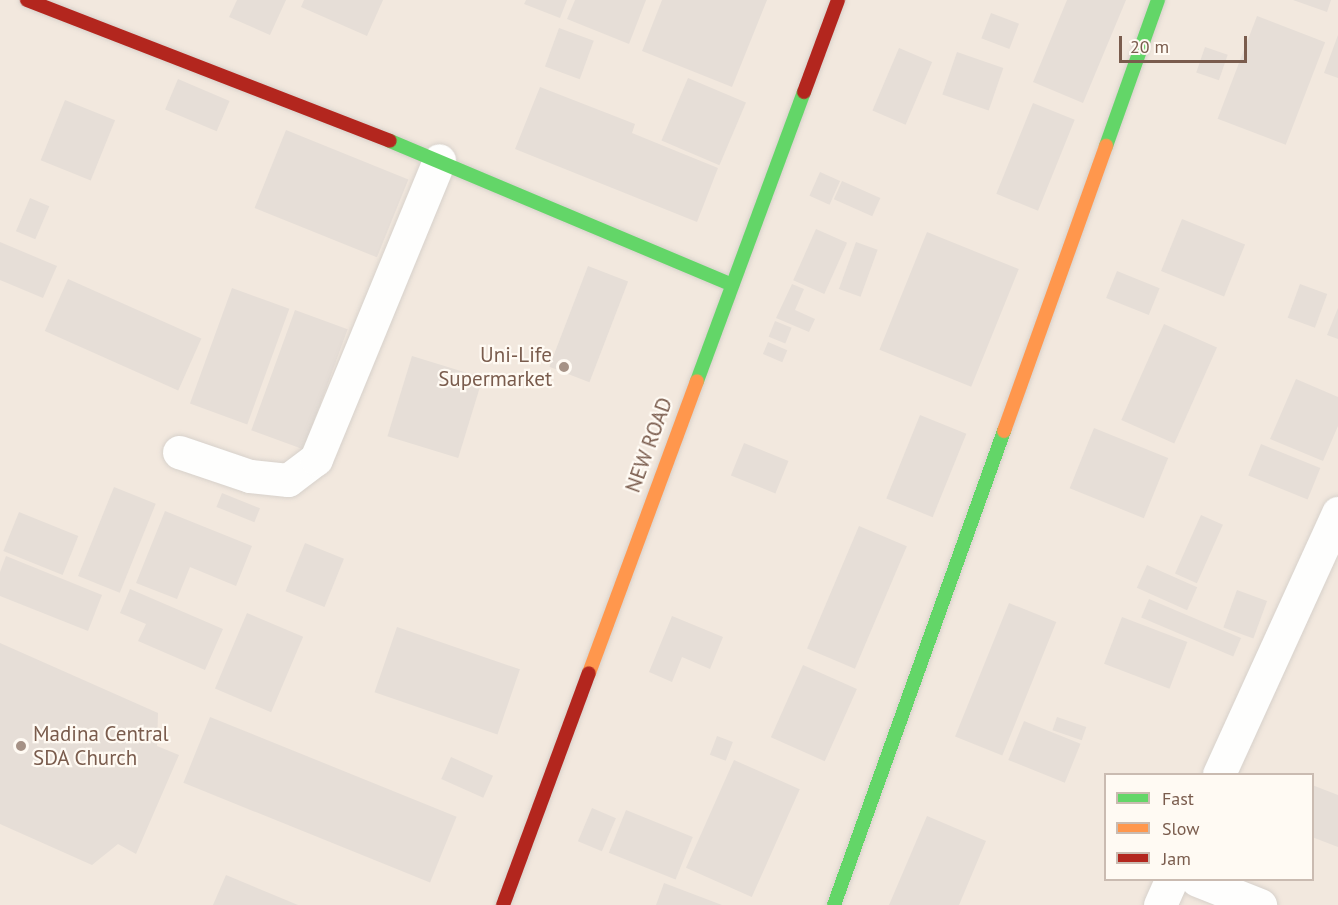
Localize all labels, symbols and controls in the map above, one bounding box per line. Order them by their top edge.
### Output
scale bar [1122,24,1250,62]
text: 20 m [1130,35,1169,58]
place label: Uni-Life Supermarket [438,342,552,392]
marker: Uni-Life Supermarket [557,360,571,374]
street label: NEW ROAD [620,394,678,496]
place label: Madina Central SDA Church [33,721,169,771]
marker: Madina Central SDA Church [14,739,28,753]
legend [1104,773,1314,881]
text: Fast [1162,787,1194,810]
text: Slow [1162,817,1200,840]
text: Jam [1162,847,1191,870]

